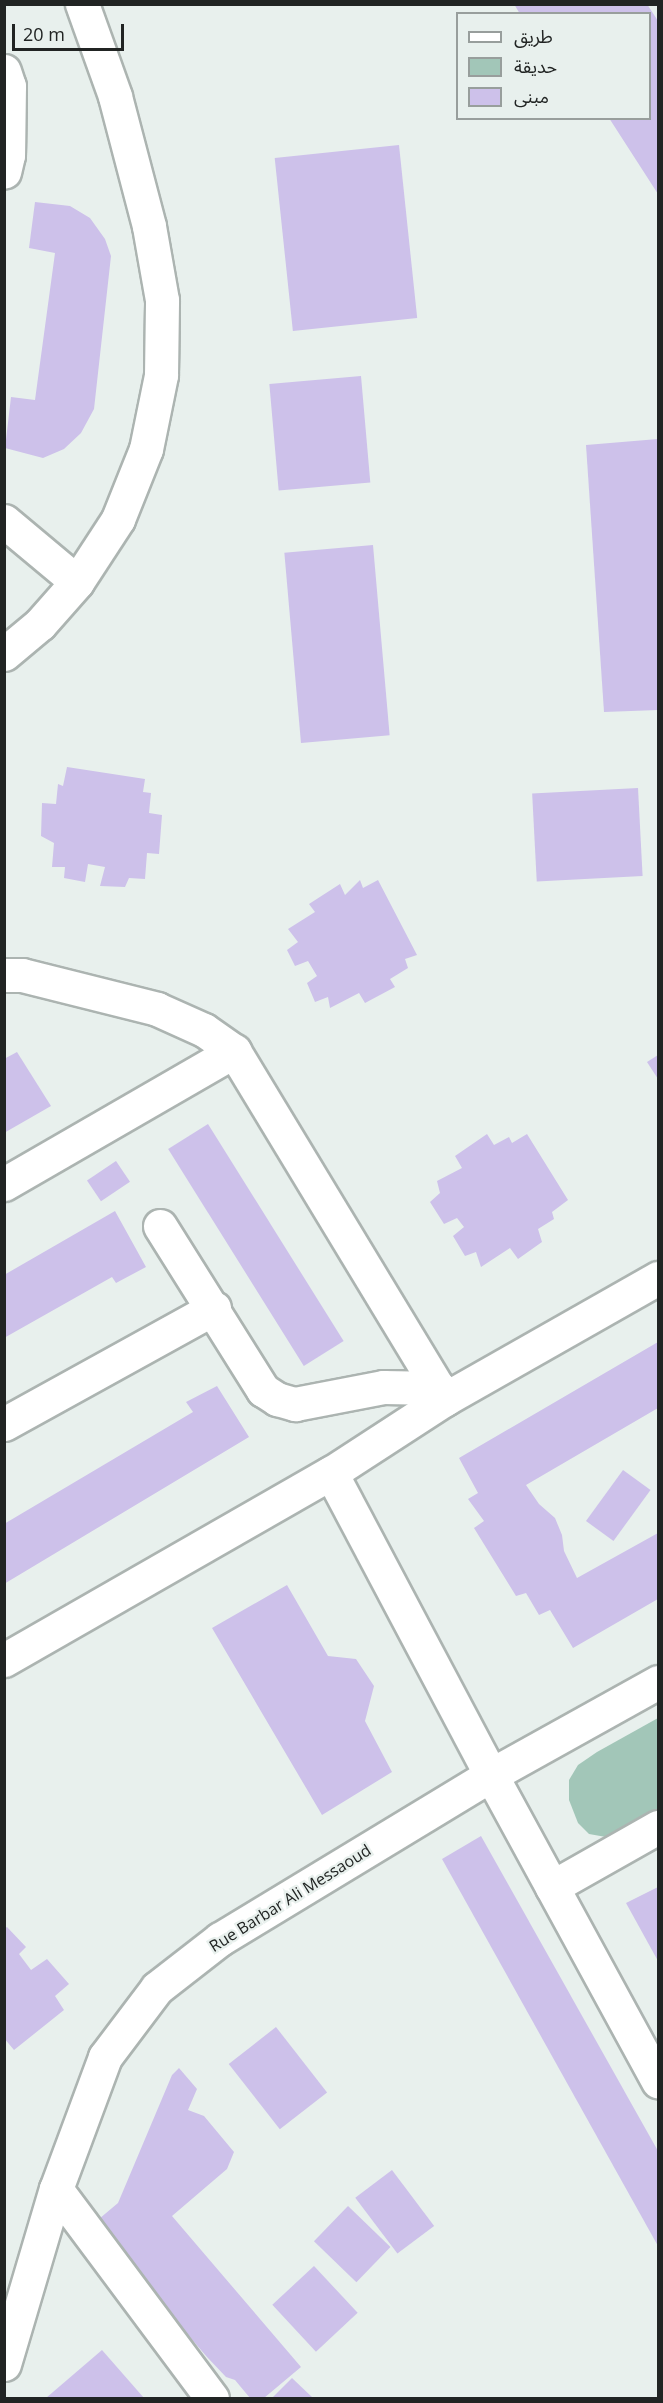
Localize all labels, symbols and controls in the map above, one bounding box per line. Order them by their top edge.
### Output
scale bar [15,12,128,50]
legend [456,12,651,120]
text: 20 m [23,22,65,46]
text: طريق [514,24,553,48]
text: حديقة [514,54,557,78]
text: مبنى [514,84,549,108]
street label: Rue Barbar Ali Messaoud [206,1840,374,1956]

